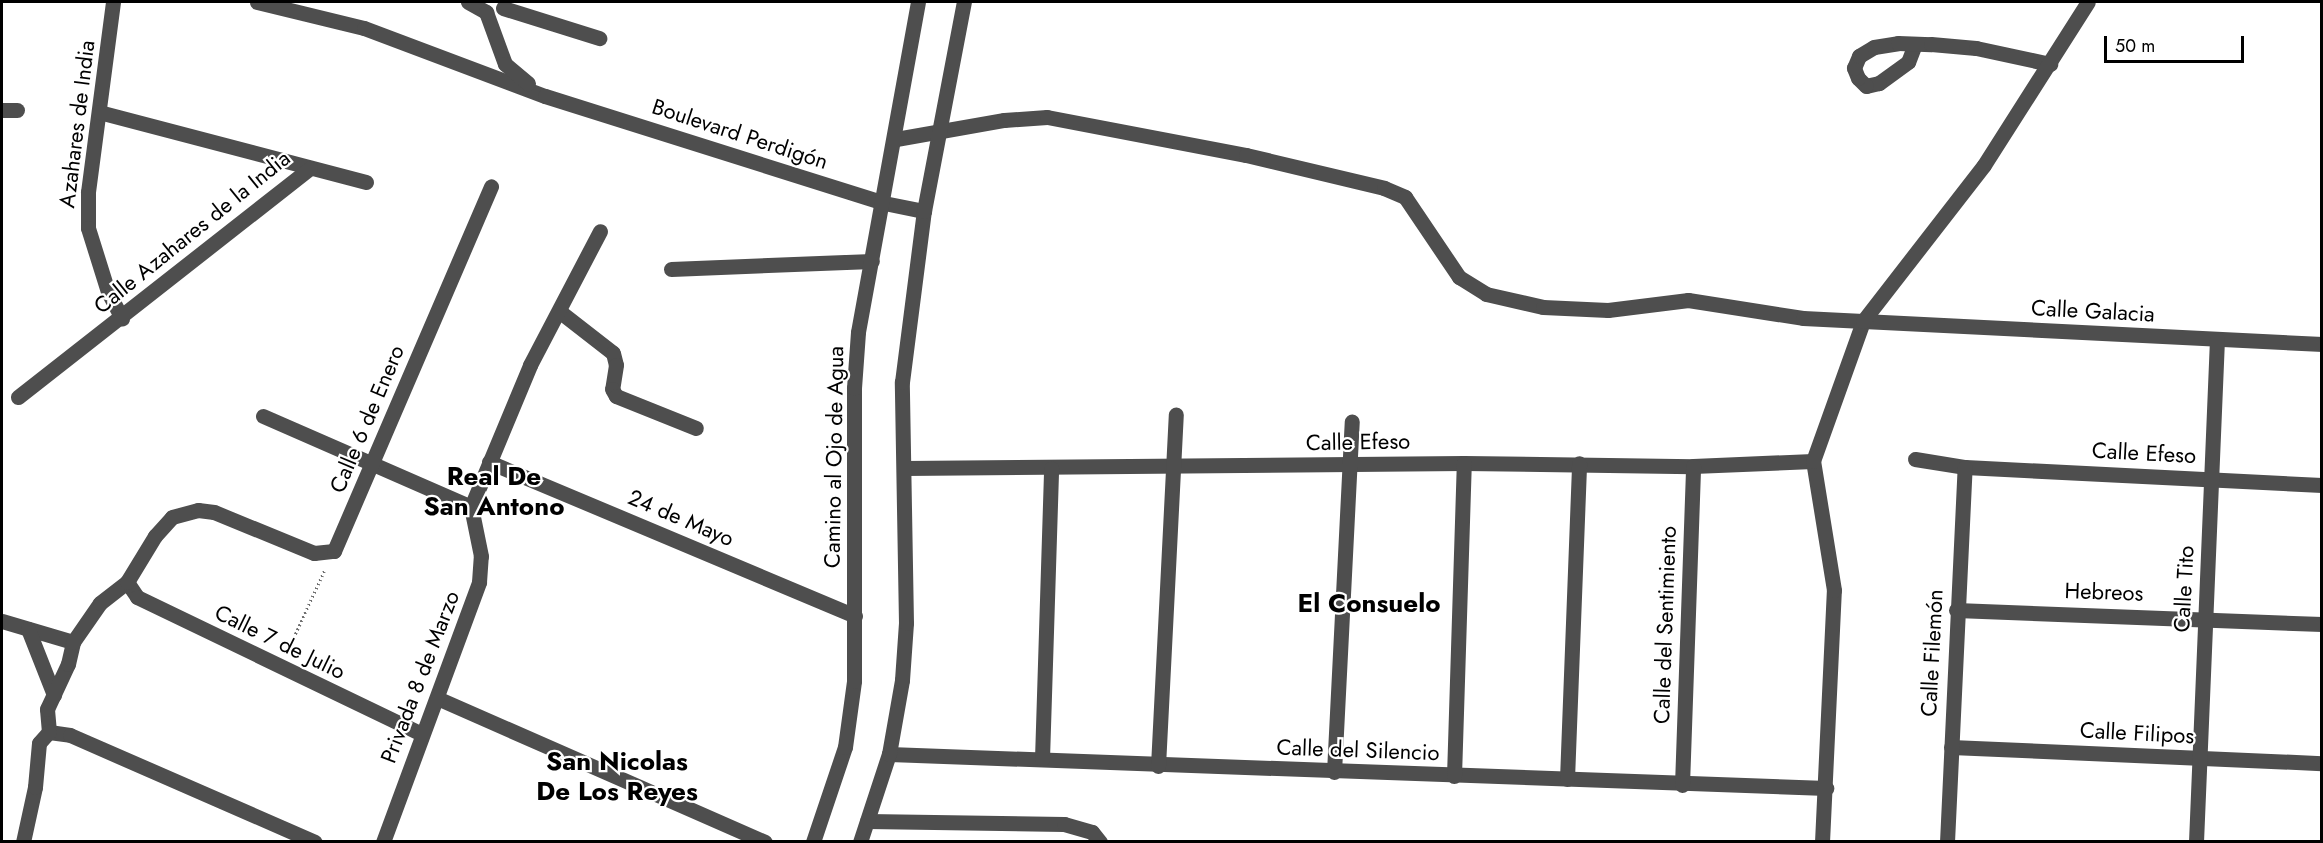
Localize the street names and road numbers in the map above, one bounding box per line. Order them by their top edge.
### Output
street label: Azahares de India [54,39,100,209]
street label: Boulevard Perdigón [649,93,831,175]
street label: Calle Azahares de la India [89,145,295,319]
street label: Calle Galacia [2030,295,2156,327]
street label: Calle 6 de Enero [324,341,410,497]
street label: Camino al Ojo de Agua [819,346,849,568]
street label: Calle Efeso [1306,428,1410,456]
street label: Calle Efeso [2091,437,2197,469]
street label: 24 de Mayo [624,484,738,552]
street label: Calle del Sentimiento [1648,525,1682,725]
street label: Calle Tito [2169,545,2199,633]
street label: Hebreos [2064,577,2144,607]
street label: Privada 8 de Marzo [375,587,465,767]
street label: Calle Filemón [1915,589,1949,717]
street label: Calle 7 de Julio [210,599,350,685]
street label: Calle Filipos [2079,717,2195,749]
street label: Calle del Silencio [1276,734,1440,766]

